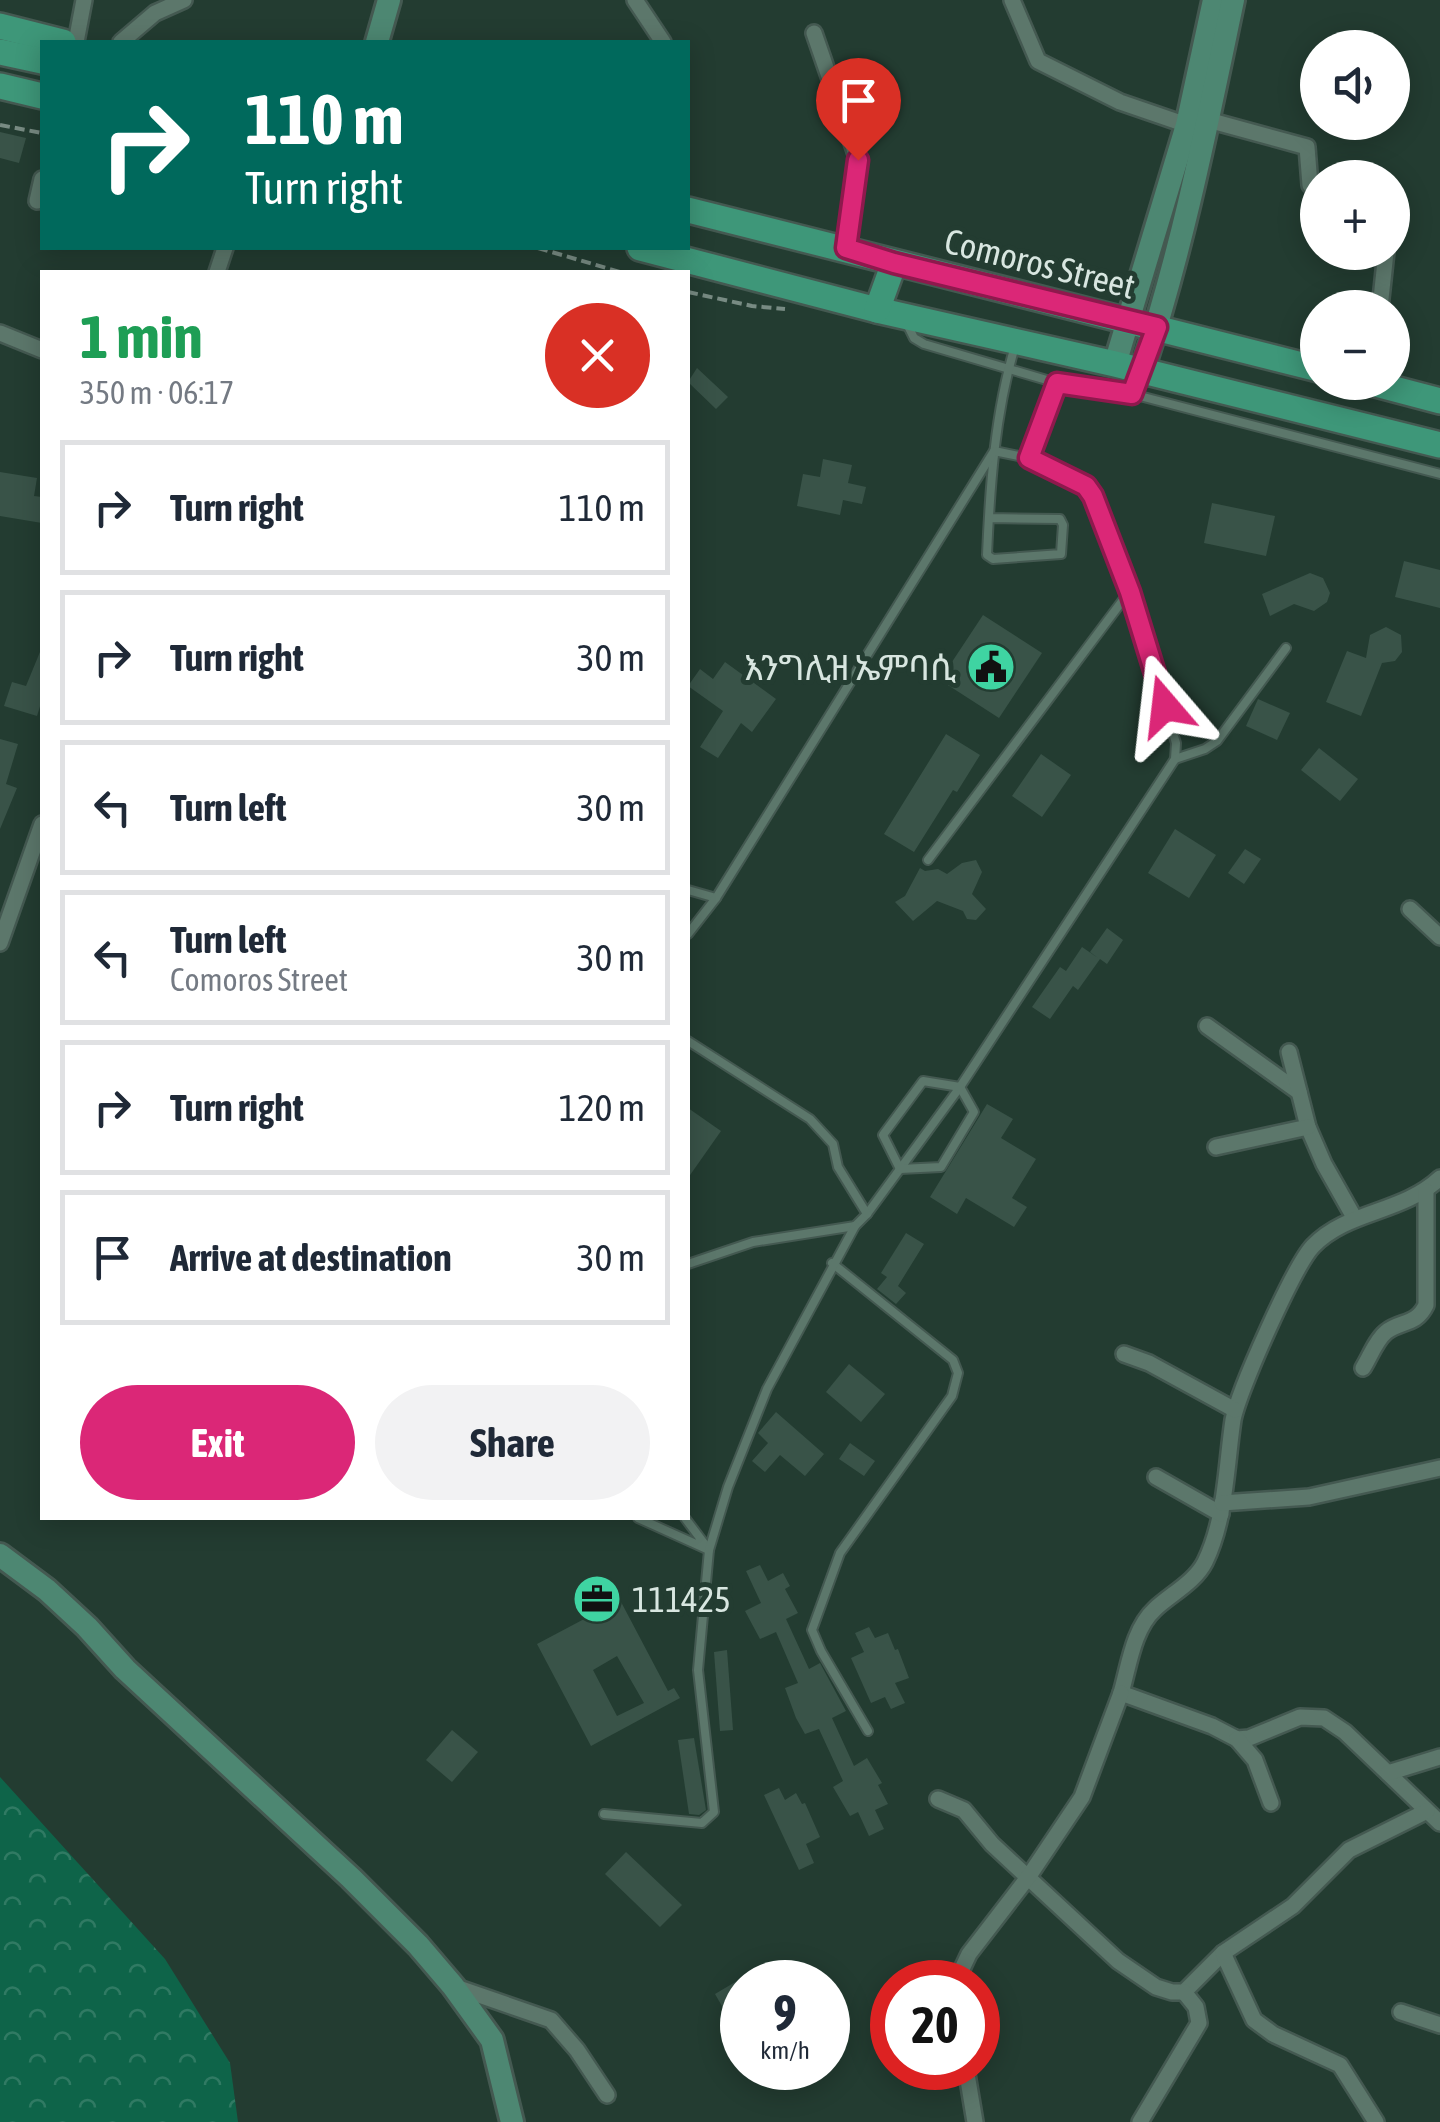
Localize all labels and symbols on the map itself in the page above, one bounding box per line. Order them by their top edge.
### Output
pin [816,58,901,161]
street label: Comoros Street [941,220,1139,306]
public building icon: እንግሊዝ ኤምባሲ [965,641,1017,693]
place label: እንግሊዝ ኤምባሲ [744,647,956,687]
position arrow [1113,654,1217,758]
office icon: 111425 [571,1573,623,1625]
place label: 111425 [632,1579,731,1619]
speed limit sign: 20 [870,1960,1000,2090]

